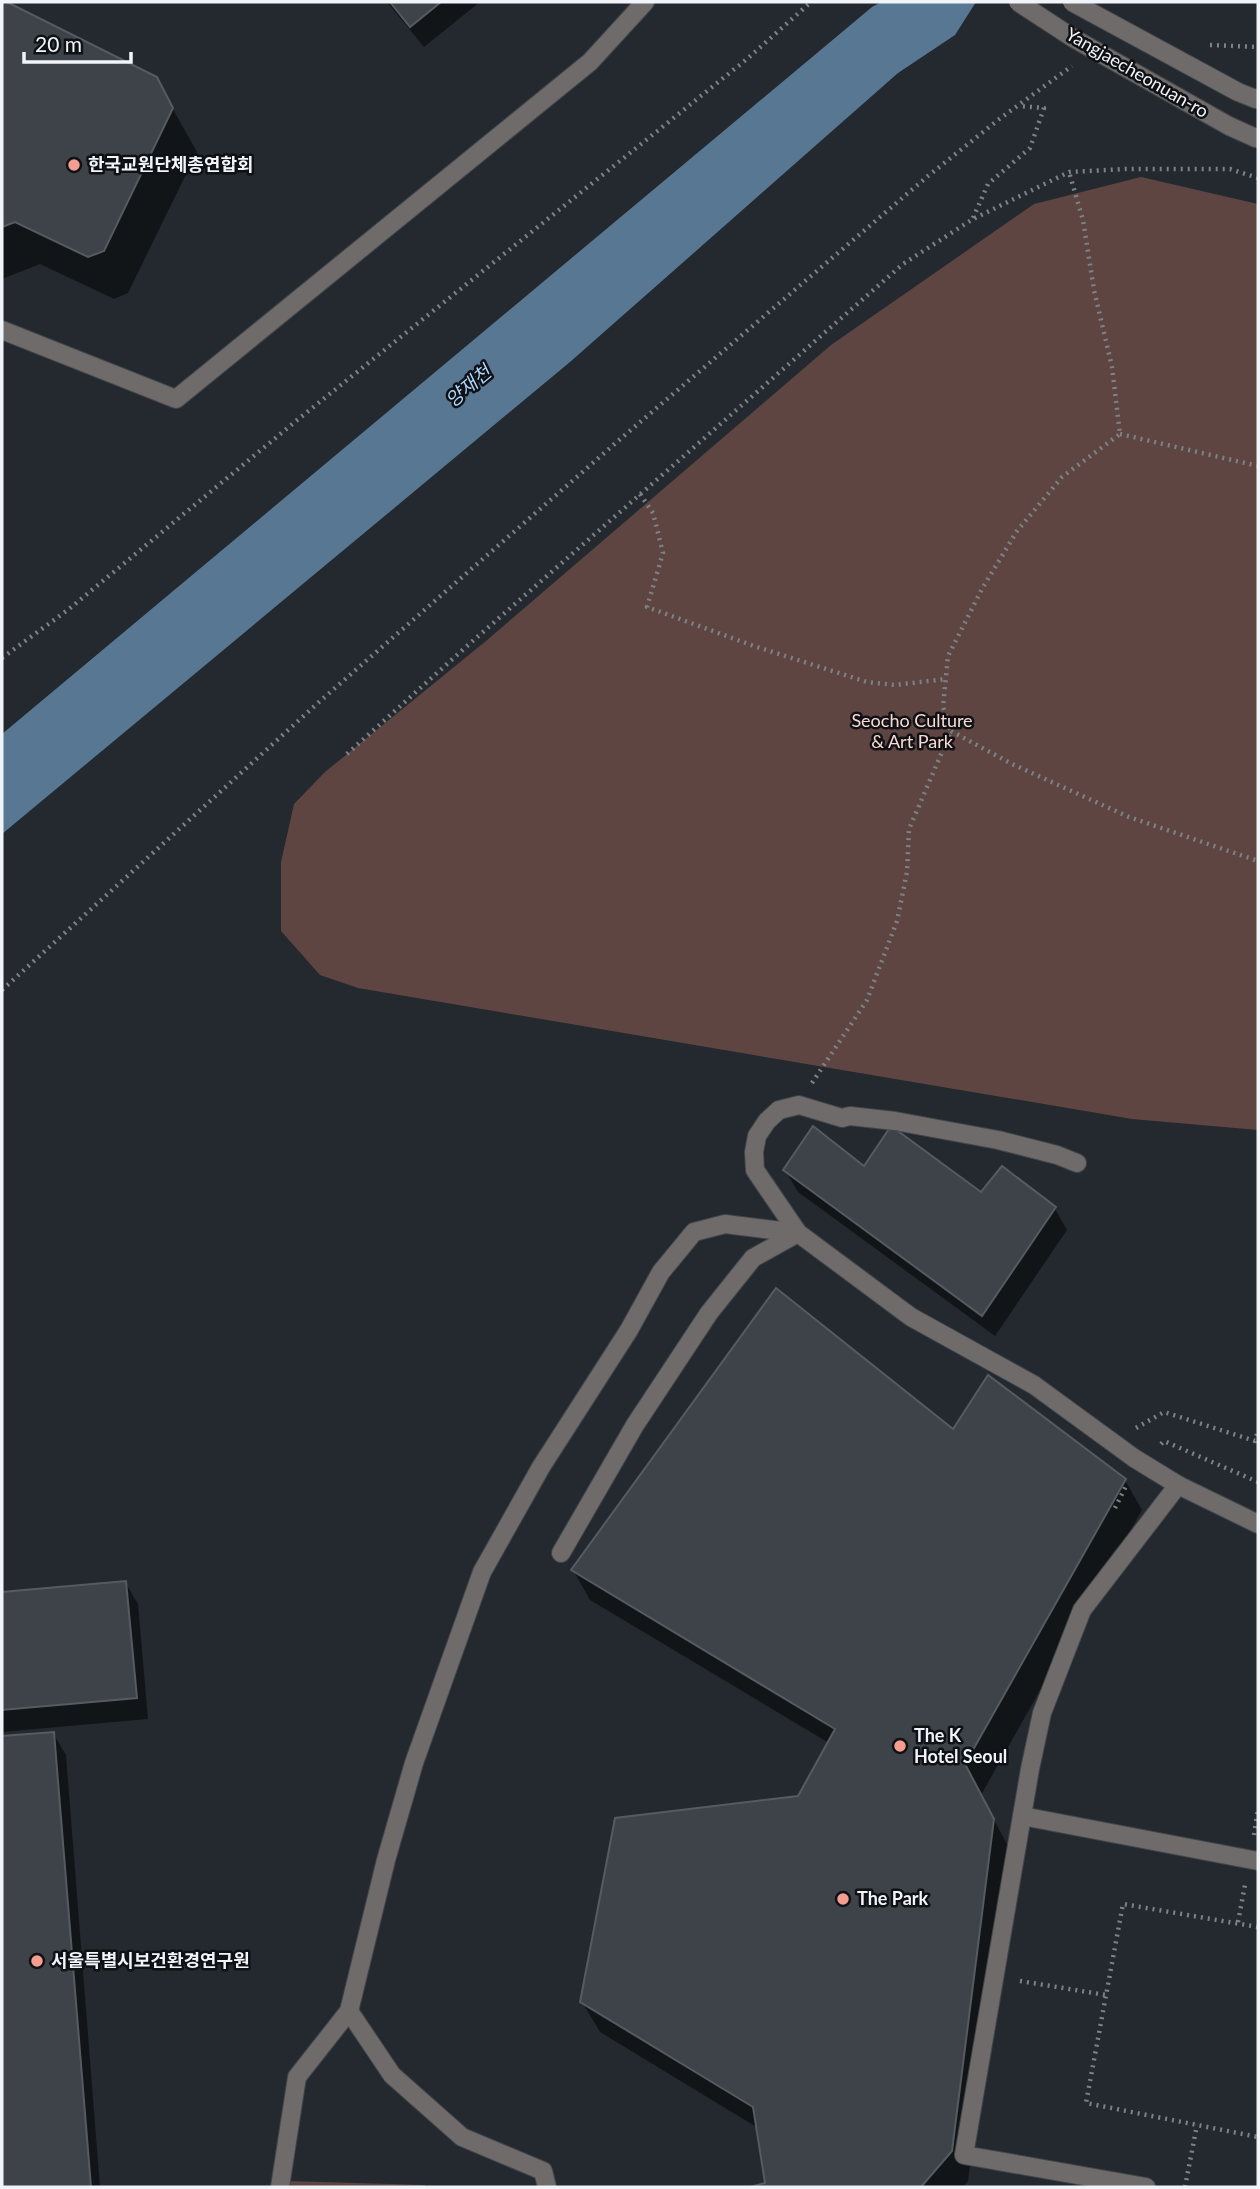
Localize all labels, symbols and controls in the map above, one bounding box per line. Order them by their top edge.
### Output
scale bar [24,21,131,65]
street label: Yangjaecheonuan-ro [1062,22,1213,122]
text: 20 m [35,31,82,56]
place label: 한국교원단체총연합회 [88,153,254,175]
marker: 한국교원단체총연합회 [66,157,82,173]
water label: 양재천 [440,359,496,411]
park label: Seocho Culture & Art Park [851,709,973,752]
place label: The K Hotel Seoul [914,1724,1007,1767]
marker: The K Hotel Seoul [892,1738,908,1754]
place label: The Park [857,1887,928,1909]
marker: The Park [835,1891,851,1907]
place label: 서울특별시보건환경연구원 [51,1949,250,1971]
marker: 서울특별시보건환경연구원 [29,1953,45,1969]

